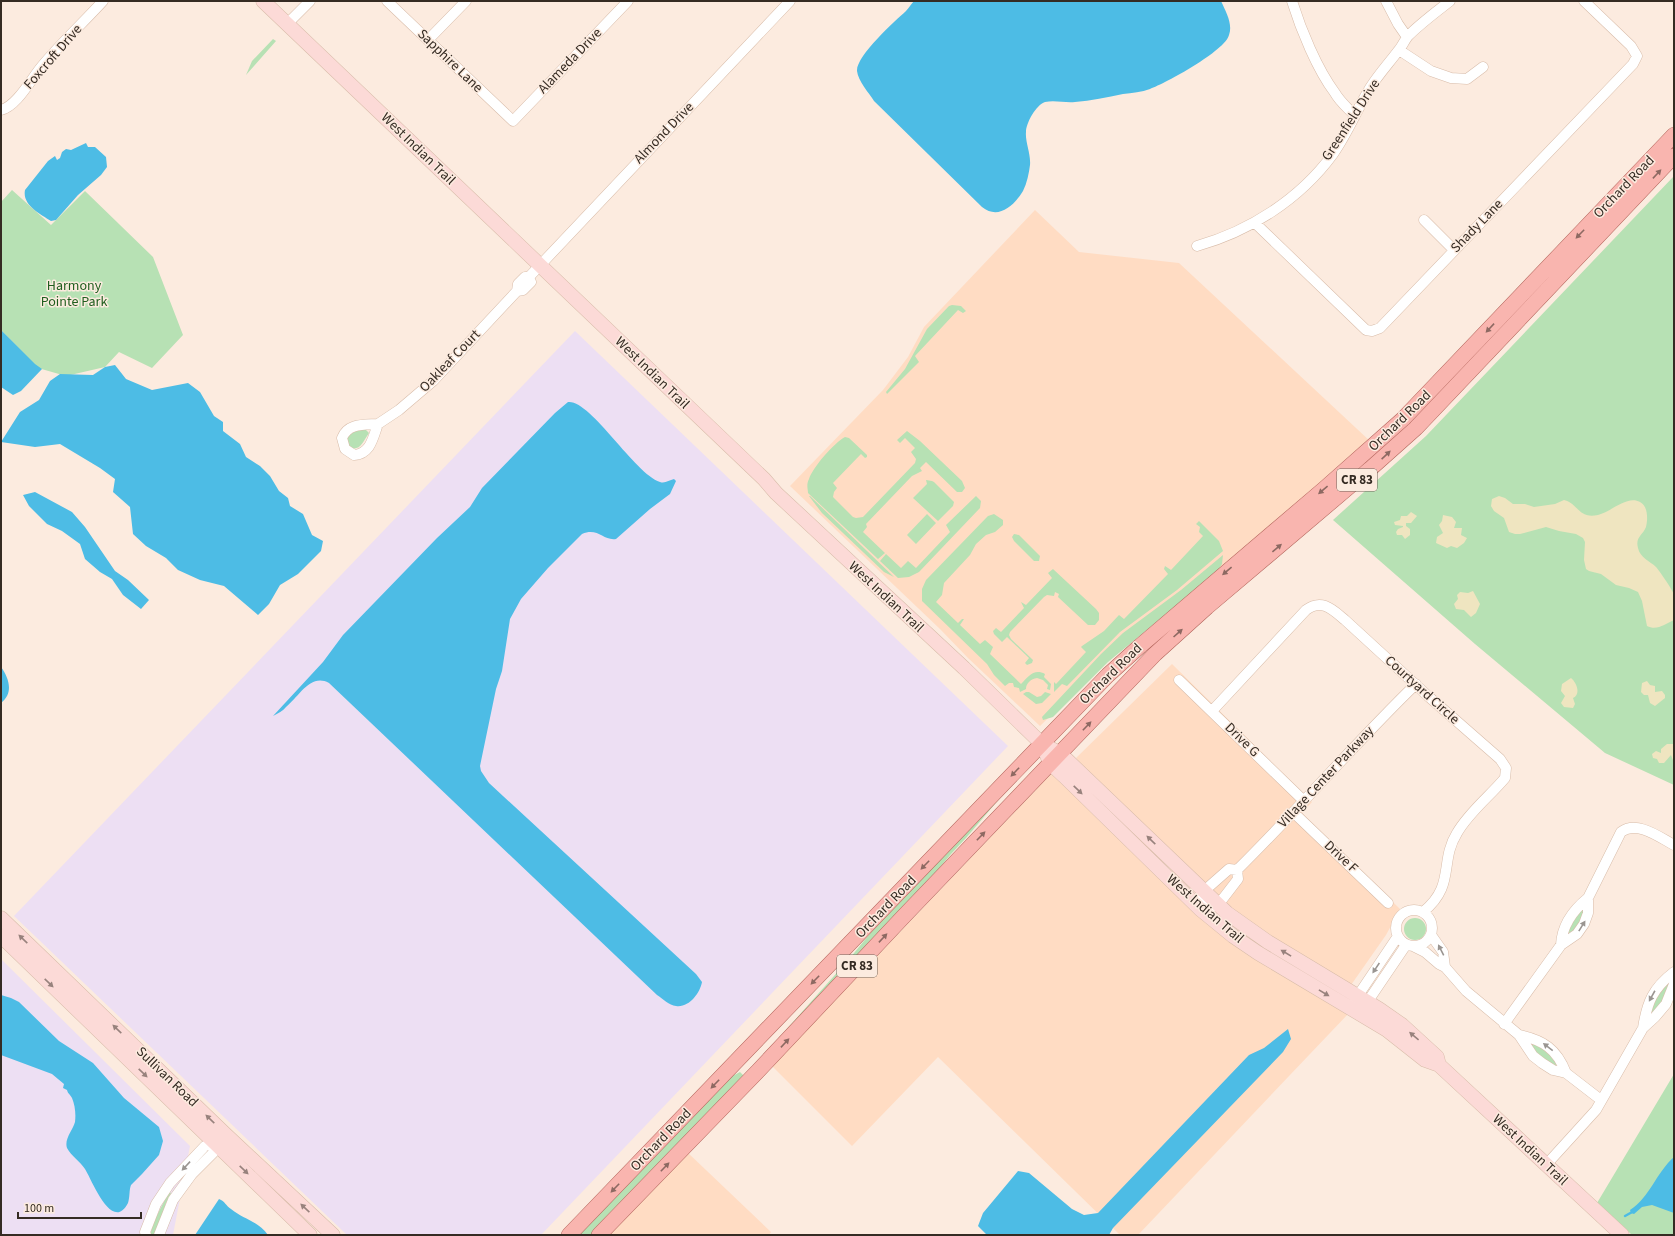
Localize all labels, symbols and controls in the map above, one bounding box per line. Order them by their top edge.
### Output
street label: Foxcroft Drive [19,20,87,94]
street label: Alameda Drive [533,24,607,98]
street label: Sapphire Lane [413,25,487,97]
street label: Greenfield Drive [1317,75,1385,165]
street label: Almond Drive [629,98,699,168]
street label: West Indian Trail [376,108,460,190]
street label: Orchard Road [1589,151,1659,223]
one-way arrow [1652,169,1662,179]
street label: Shady Lane [1446,195,1508,257]
one-way arrow [1575,229,1584,239]
park label: Harmony Pointe Park [41,276,107,312]
one-way arrow [1486,324,1495,333]
street label: Oakleaf Court [415,325,485,397]
street label: West Indian Trail [610,332,694,414]
street label: Orchard Road [1364,386,1436,456]
one-way arrow [1381,450,1391,460]
road number: CR 83 [1337,469,1377,491]
one-way arrow [1318,485,1329,494]
one-way arrow [1271,544,1282,553]
street label: West Indian Trail [844,557,928,638]
one-way arrow [1222,566,1233,575]
one-way arrow [1173,628,1183,638]
street label: Orchard Road [1075,639,1147,709]
street label: Courtyard Circle [1380,651,1464,729]
street label: Drive G [1220,718,1264,762]
one-way arrow [1082,721,1092,731]
street label: Village Center Parkway [1273,721,1379,832]
one-way arrow [1011,767,1020,776]
one-way arrow [1073,785,1083,795]
one-way arrow [976,831,986,841]
one-way arrow [1146,836,1156,845]
street label: Drive F [1320,836,1363,878]
one-way arrow [920,860,930,870]
street label: West Indian Trail [1162,870,1248,949]
street label: Orchard Road [851,871,921,943]
one-way arrow [1578,921,1586,931]
one-way arrow [879,933,888,943]
one-way arrow [18,934,28,944]
one-way arrow [1437,944,1444,956]
one-way arrow [1280,949,1292,956]
road number: CR 83 [837,955,877,977]
one-way arrow [1372,963,1380,973]
one-way arrow [810,975,820,985]
one-way arrow [44,978,54,988]
one-way arrow [1318,989,1330,996]
one-way arrow [1648,990,1655,1002]
one-way arrow [112,1024,122,1034]
one-way arrow [1409,1031,1420,1040]
one-way arrow [780,1038,790,1048]
street label: Sullivan Road [131,1042,203,1112]
one-way arrow [1543,1043,1553,1052]
one-way arrow [138,1068,148,1078]
one-way arrow [710,1079,720,1089]
street label: Orchard Road [626,1104,696,1176]
street label: West Indian Trail [1488,1110,1572,1191]
one-way arrow [205,1114,215,1124]
one-way arrow [181,1161,191,1171]
one-way arrow [660,1162,670,1172]
one-way arrow [239,1165,249,1175]
one-way arrow [610,1183,620,1193]
scale bar [18,1194,141,1220]
text: 100 m [24,1200,54,1217]
one-way arrow [300,1204,310,1213]

